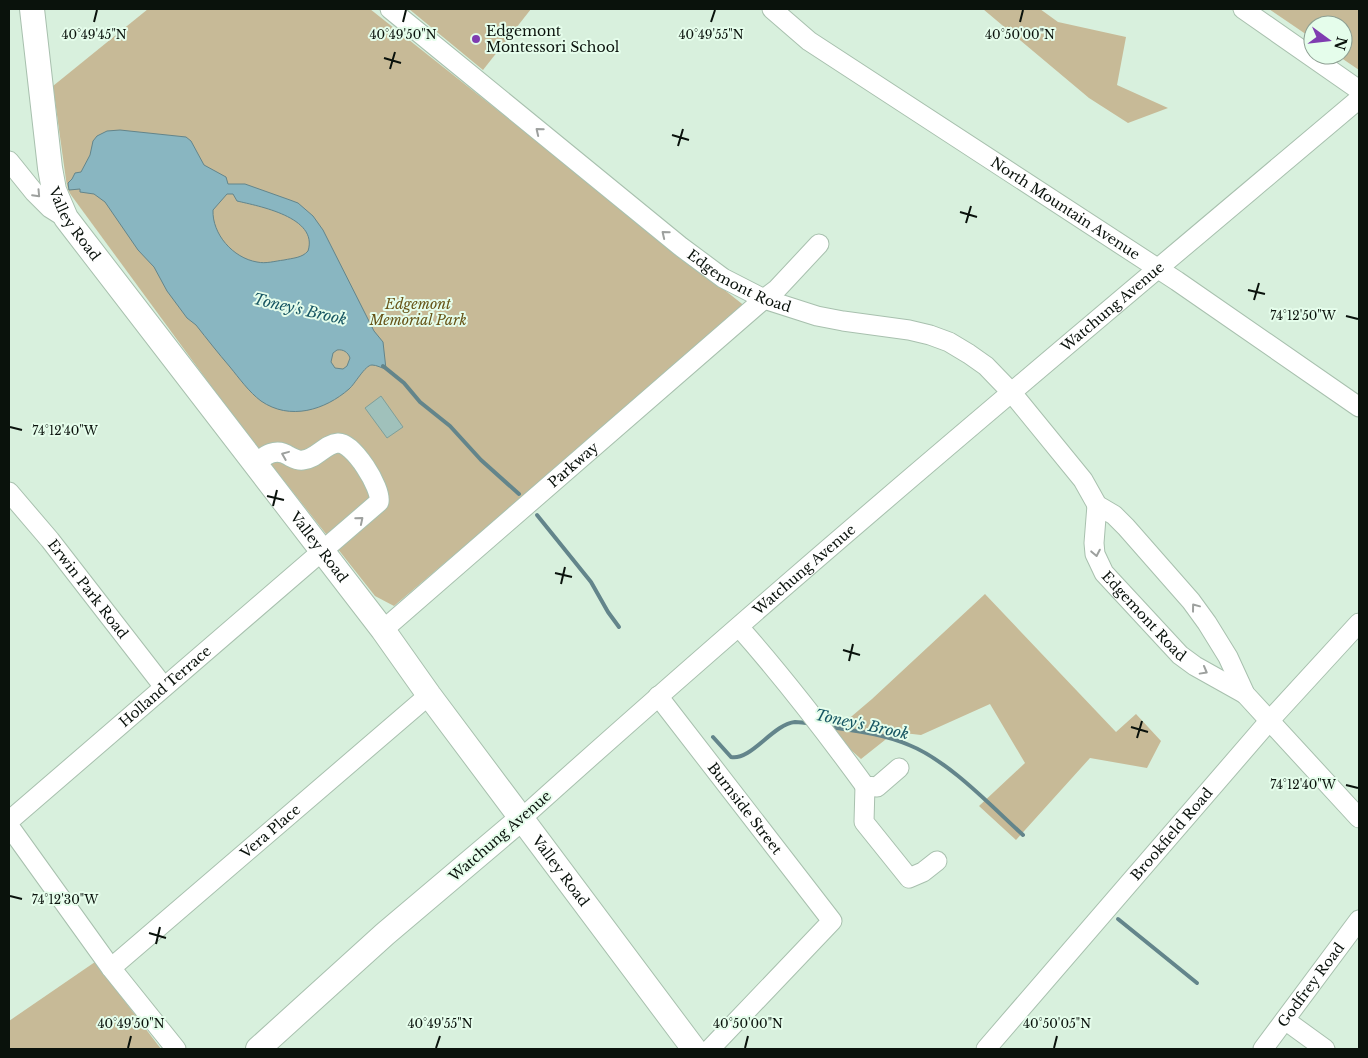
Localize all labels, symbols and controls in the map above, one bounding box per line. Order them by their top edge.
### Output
north arrow [1303,15,1353,65]
place label: Edgemont Montessori School [486,22,620,56]
text: 40°49'45"N [61,27,127,42]
text: 40°49'50"N [370,27,437,42]
text: 40°49'55"N [678,27,744,42]
text: 40°50'00"N [985,27,1055,42]
marker: Edgemont Montessori School [470,33,482,45]
text: N [1330,35,1351,52]
one-way arrow [536,128,545,136]
street label: North Mountain Avenue [987,153,1143,263]
street label: Valley Road [44,183,105,265]
one-way arrow [31,189,40,198]
one-way arrow [661,230,670,239]
street label: Edgemont Road [684,246,794,316]
street label: Watchung Avenue [1056,258,1168,356]
water label: Toney's Brook [251,289,349,329]
park label: Edgemont Memorial Park [368,295,467,329]
text: 74°12'50"W [1270,308,1337,323]
text: 74°12'40"W [32,423,99,438]
street label: Parkway [544,438,602,491]
one-way arrow [281,451,290,461]
street label: Valley Road [286,507,352,586]
one-way arrow [354,517,363,526]
street label: Watchung Avenue [749,520,859,619]
street label: Erwin Park Road [44,536,132,643]
one-way arrow [1091,549,1101,558]
street label: Edgemont Road [1098,567,1190,666]
one-way arrow [1192,604,1200,613]
street label: Holland Terrace [115,642,215,731]
one-way arrow [1198,665,1207,675]
water label: Toney's Brook [813,705,911,743]
street label: Burnside Street [704,759,786,858]
text: 74°12'40"W [1270,777,1337,792]
street label: Brookfield Road [1127,784,1217,884]
street label: Watchung Avenue [444,787,555,886]
street label: Vera Place [236,800,304,863]
street label: Valley Road [528,831,593,910]
text: 74°12'30"W [32,892,99,907]
street label: Godfrey Road [1273,939,1348,1031]
text: 40°49'50"N [98,1016,165,1031]
text: 40°49'55"N [407,1016,473,1031]
text: 40°50'00"N [713,1016,783,1031]
text: 40°50'05"N [1023,1016,1091,1031]

